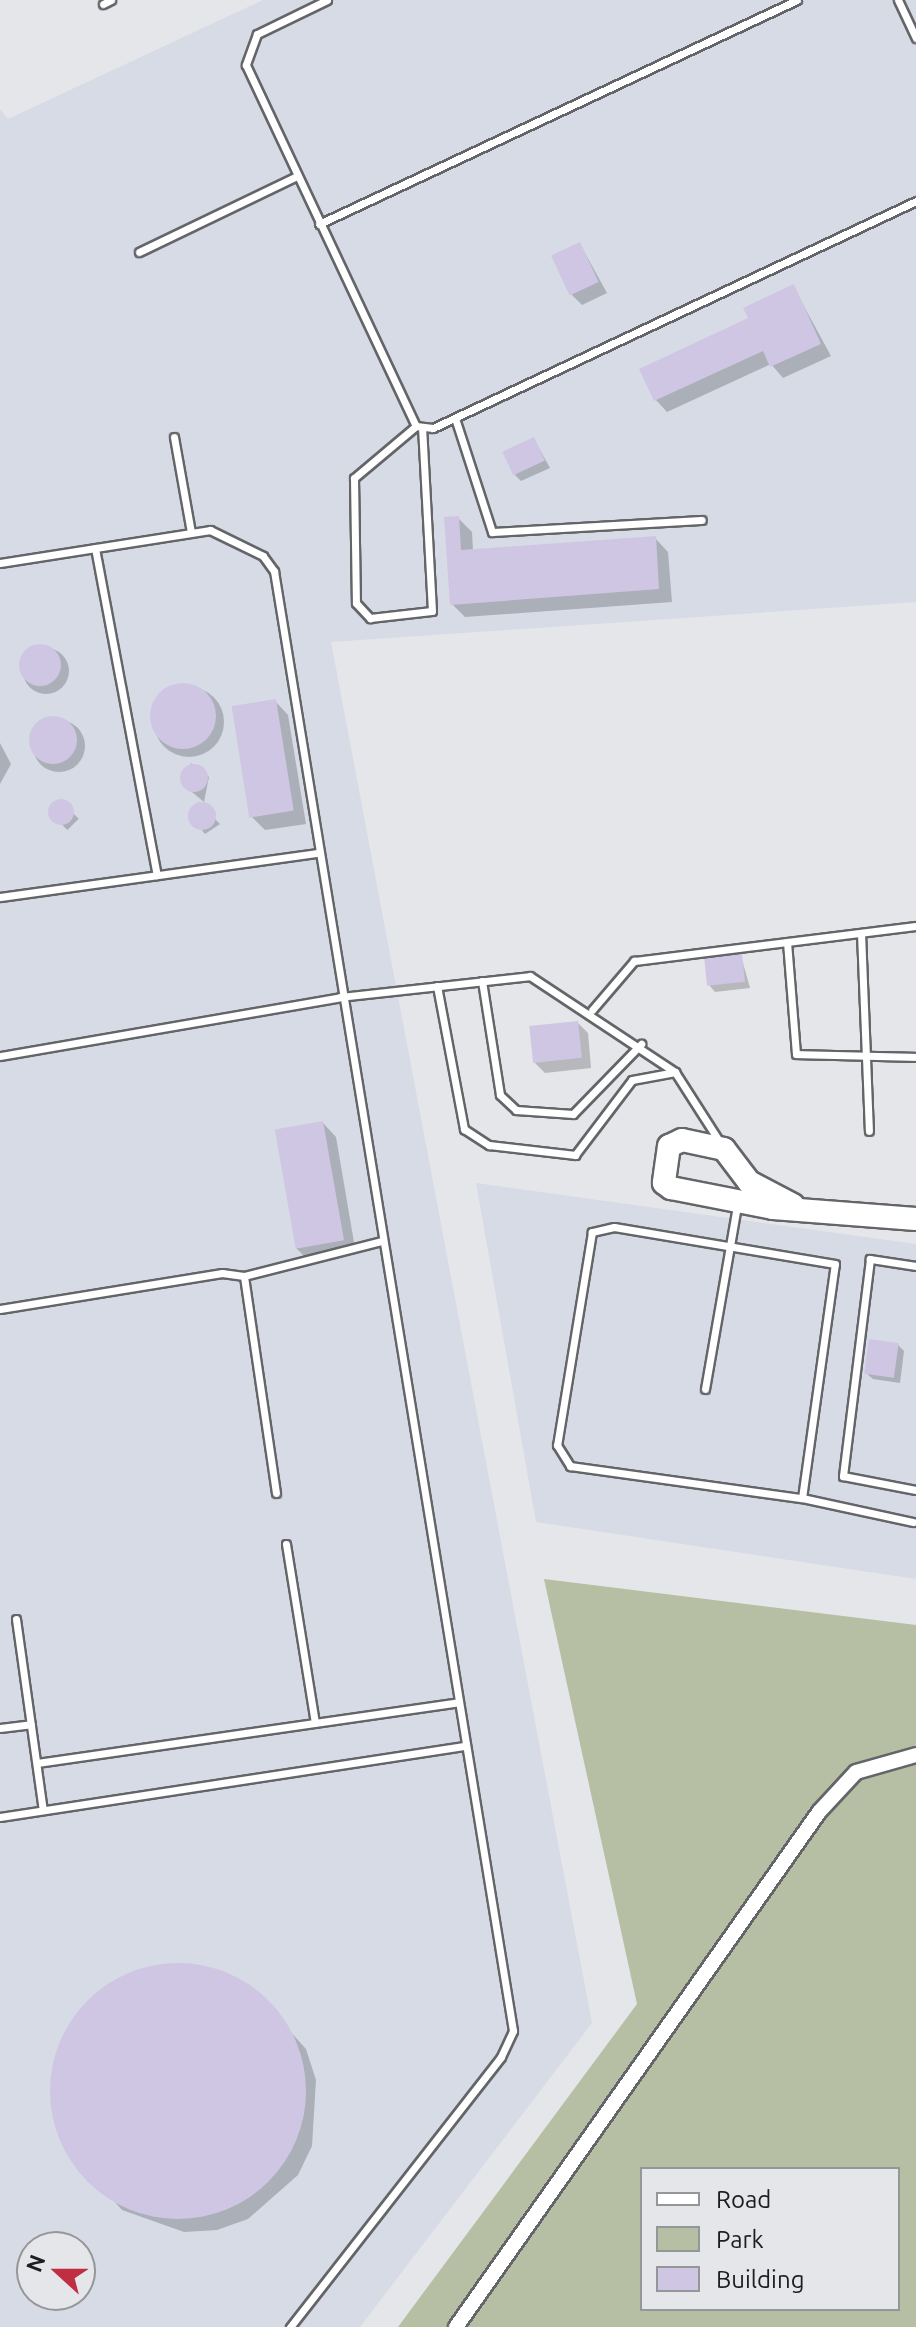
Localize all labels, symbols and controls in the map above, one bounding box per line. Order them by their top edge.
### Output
legend [640,2167,900,2311]
text: Road [716,2186,771,2213]
text: Park [716,2226,764,2253]
north arrow [16,2231,96,2311]
text: N [20,2251,50,2275]
text: Building [716,2266,804,2293]

